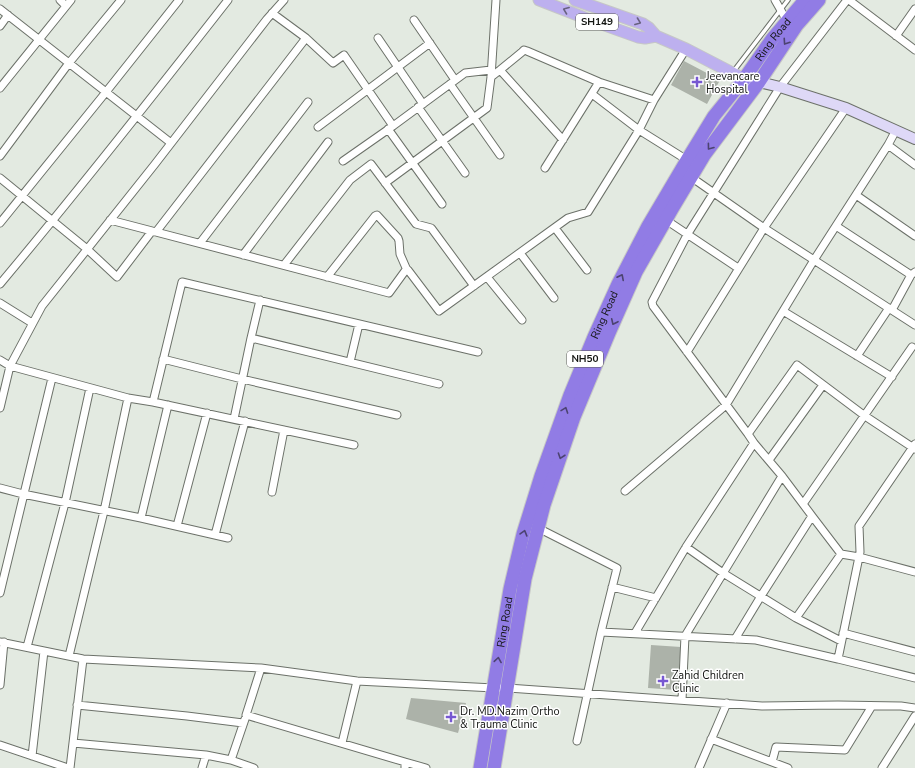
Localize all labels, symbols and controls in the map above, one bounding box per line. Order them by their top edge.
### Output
one-way arrow [563,7,570,15]
road number: SH149 [576,14,618,30]
street label: Ring Road [751,14,794,64]
one-way arrow [634,18,641,26]
one-way arrow [784,37,791,44]
place label: Jeevancare Hospital [705,69,760,97]
marker: Jeevancare Hospital [691,76,703,88]
one-way arrow [708,143,715,150]
one-way arrow [616,274,624,282]
street label: Ring Road [587,288,621,341]
one-way arrow [611,317,619,325]
road number: NH50 [567,351,603,367]
one-way arrow [560,407,568,414]
one-way arrow [557,452,566,459]
one-way arrow [519,530,527,536]
street label: Ring Road [493,596,516,648]
one-way arrow [493,657,502,664]
place label: Zahid Children Clinic [672,668,744,696]
marker: Zahid Children Clinic [657,675,669,687]
place label: Dr. MD.Nazim Ortho & Trauma Clinic [460,704,560,732]
marker: Dr. MD.Nazim Ortho & Trauma Clinic [445,711,457,723]

